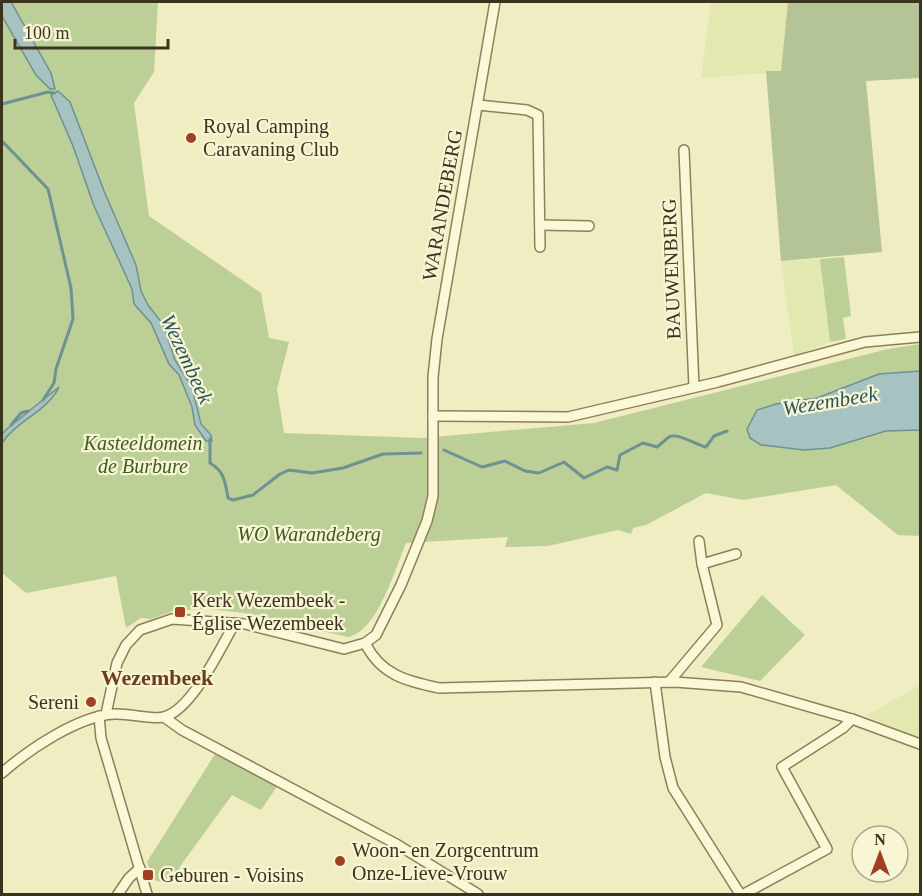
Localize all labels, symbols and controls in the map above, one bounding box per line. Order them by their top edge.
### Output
scale bar [15,12,168,50]
text: 100 m [24,23,70,43]
place label: Royal Camping Caravaning Club [203,115,339,161]
street label: WARANDEBERG [418,128,466,282]
marker: Royal Camping Caravaning Club [184,131,198,145]
street label: BAUWENBERG [658,198,684,340]
water label: Wezembeek [156,310,218,408]
water label: Wezembeek [781,382,880,420]
park label: Kasteeldomein de Burbure [83,432,202,477]
park label: WO Warandeberg [237,523,381,546]
place label: Kerk Wezembeek - Église Wezembeek [192,589,346,635]
marker: Kerk Wezembeek - Église Wezembeek [173,605,187,619]
district label: Wezembeek [101,665,214,690]
place label: Sereni [28,691,79,713]
marker: Sereni [84,695,98,709]
north arrow [850,824,910,884]
text: N [874,831,886,848]
place label: Woon- en Zorgcentrum Onze-Lieve-Vrouw [352,839,539,884]
marker: Woon- en Zorgcentrum Onze-Lieve-Vrouw [333,854,347,868]
place label: Geburen - Voisins [160,864,304,886]
marker: Geburen - Voisins [141,868,155,882]

